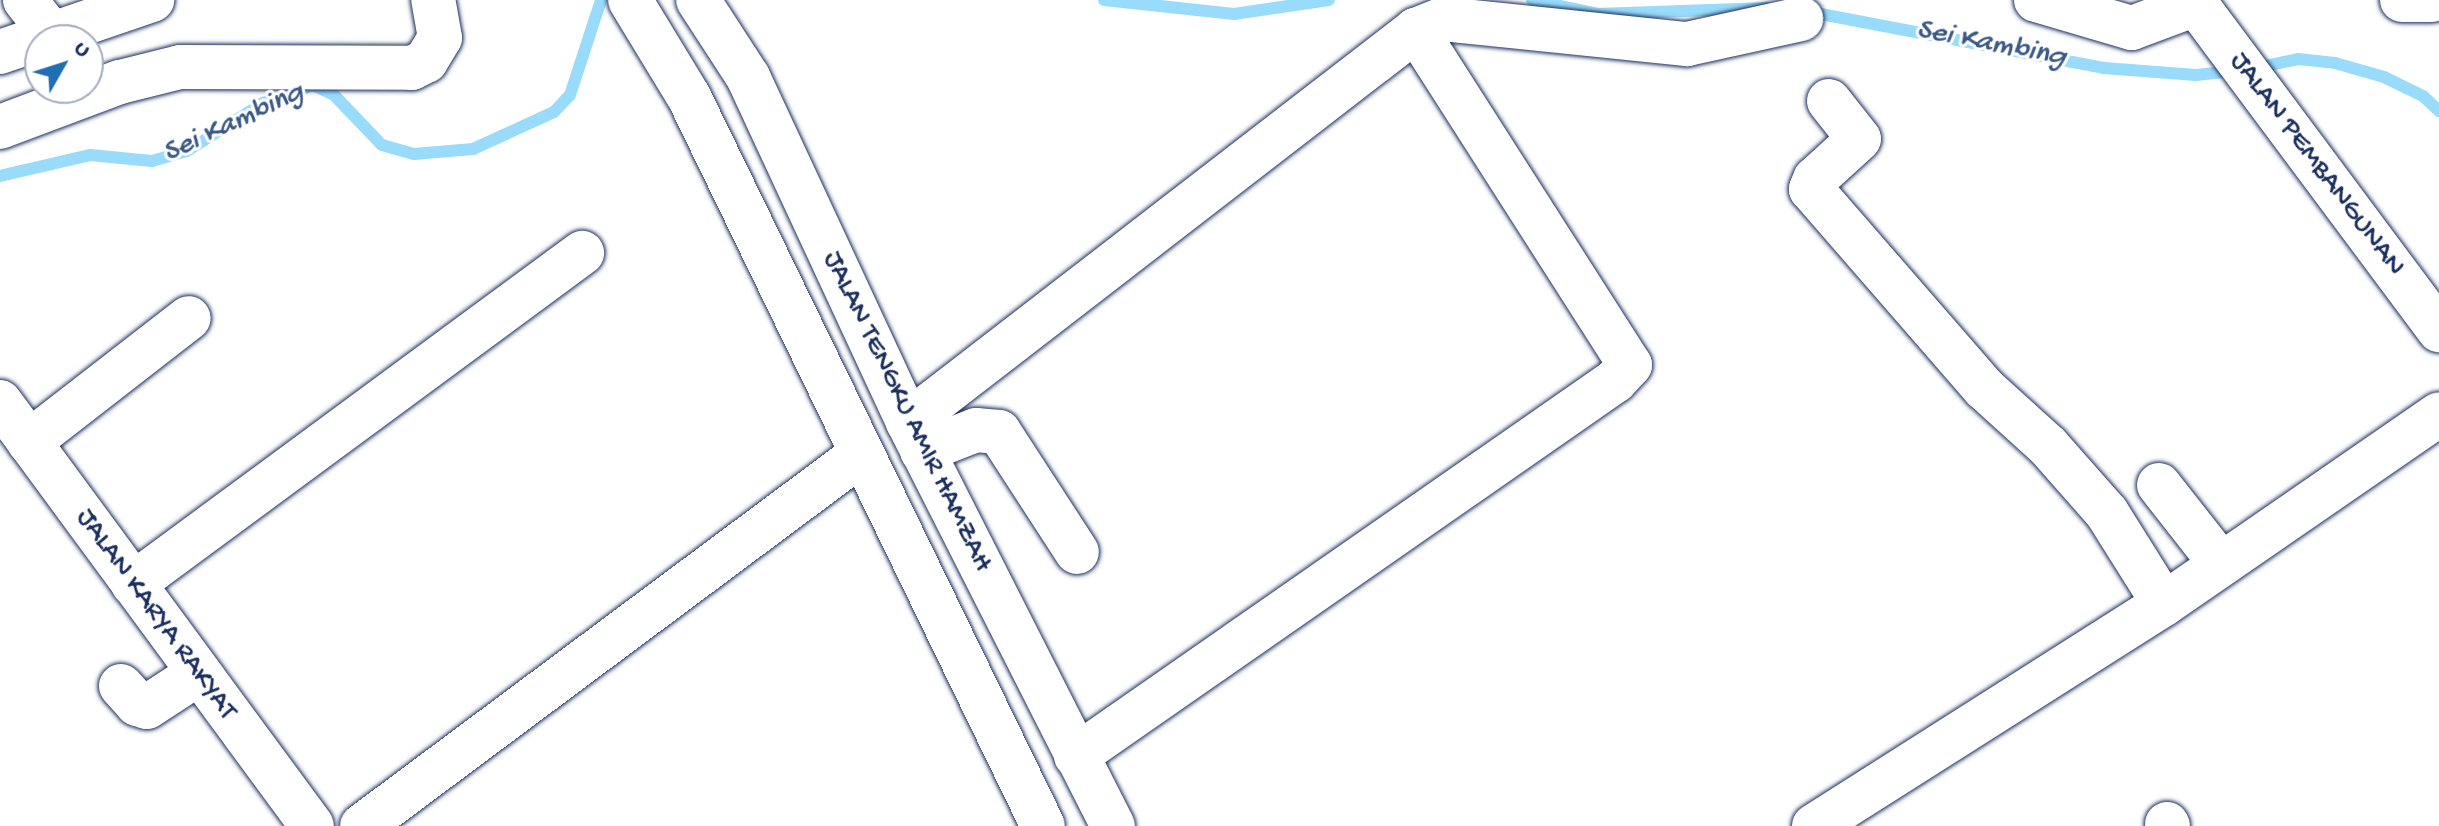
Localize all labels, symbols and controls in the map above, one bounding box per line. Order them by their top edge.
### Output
water label: Sei Kambing [1913,13,2069,77]
north arrow [24,24,104,104]
text: U [67,37,95,63]
street label: JALAN PEMBANGUNAN [2221,47,2411,283]
water label: Sei Kambing [158,76,310,172]
street label: JALAN TENGKU AMIR HAMZAH [814,246,998,578]
street label: JALAN KARYA RAKYAT [67,503,243,727]

